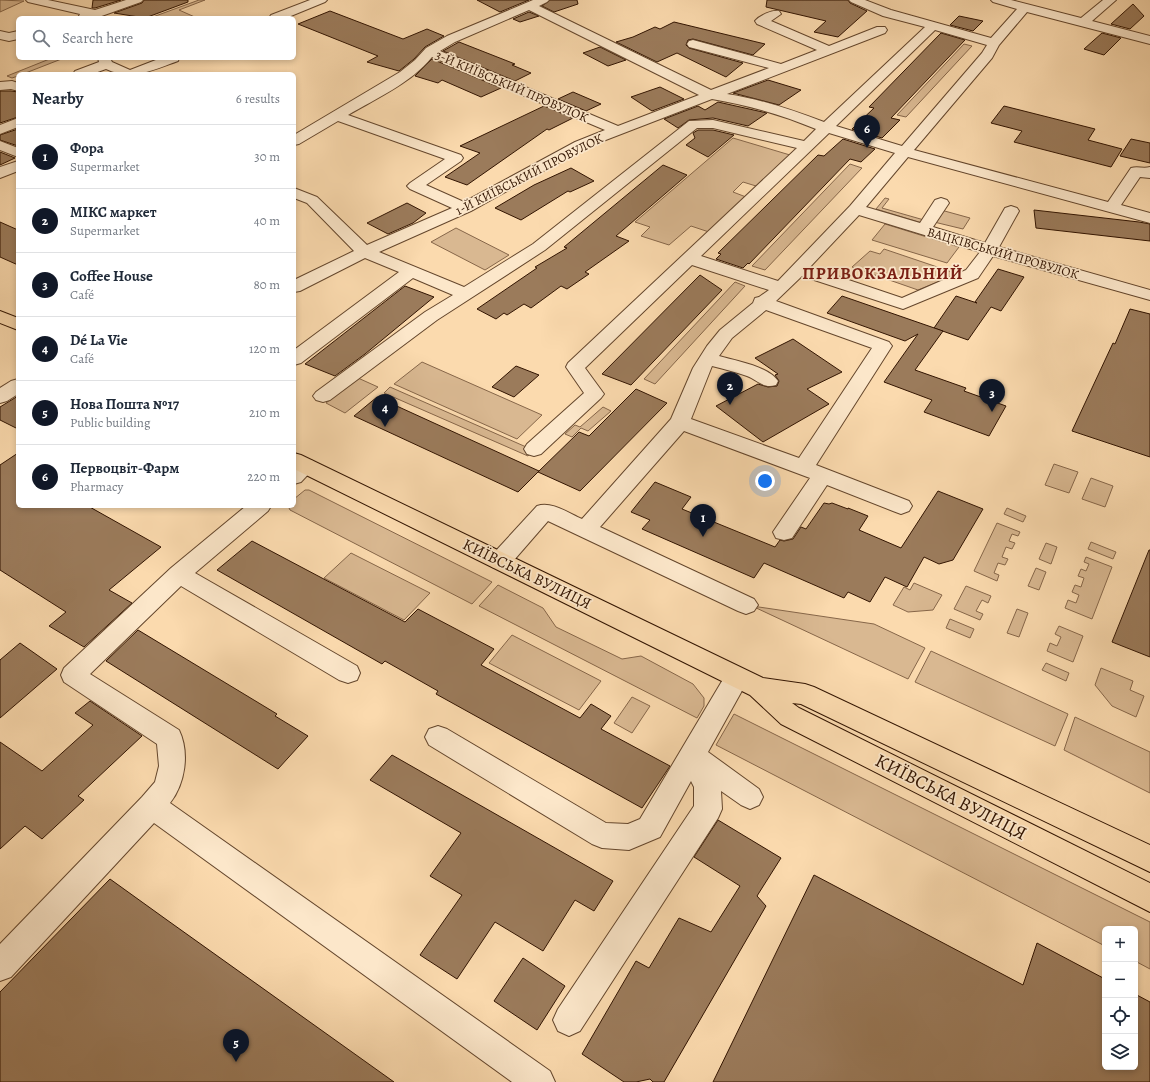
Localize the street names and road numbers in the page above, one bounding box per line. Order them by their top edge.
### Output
street label: 3-Й КИЇВСЬКИЙ ПРОВУЛОК [433,46,592,126]
street label: 1-Й КИЇВСЬКИЙ ПРОВУЛОК [452,129,606,219]
street label: ВАЦКІВСЬКИЙ ПРОВУЛОК [925,223,1081,283]
street label: КИЇВСЬКА ВУЛИЦЯ [459,533,595,615]
street label: КИЇВСЬКА ВУЛИЦЯ [871,747,1031,847]

